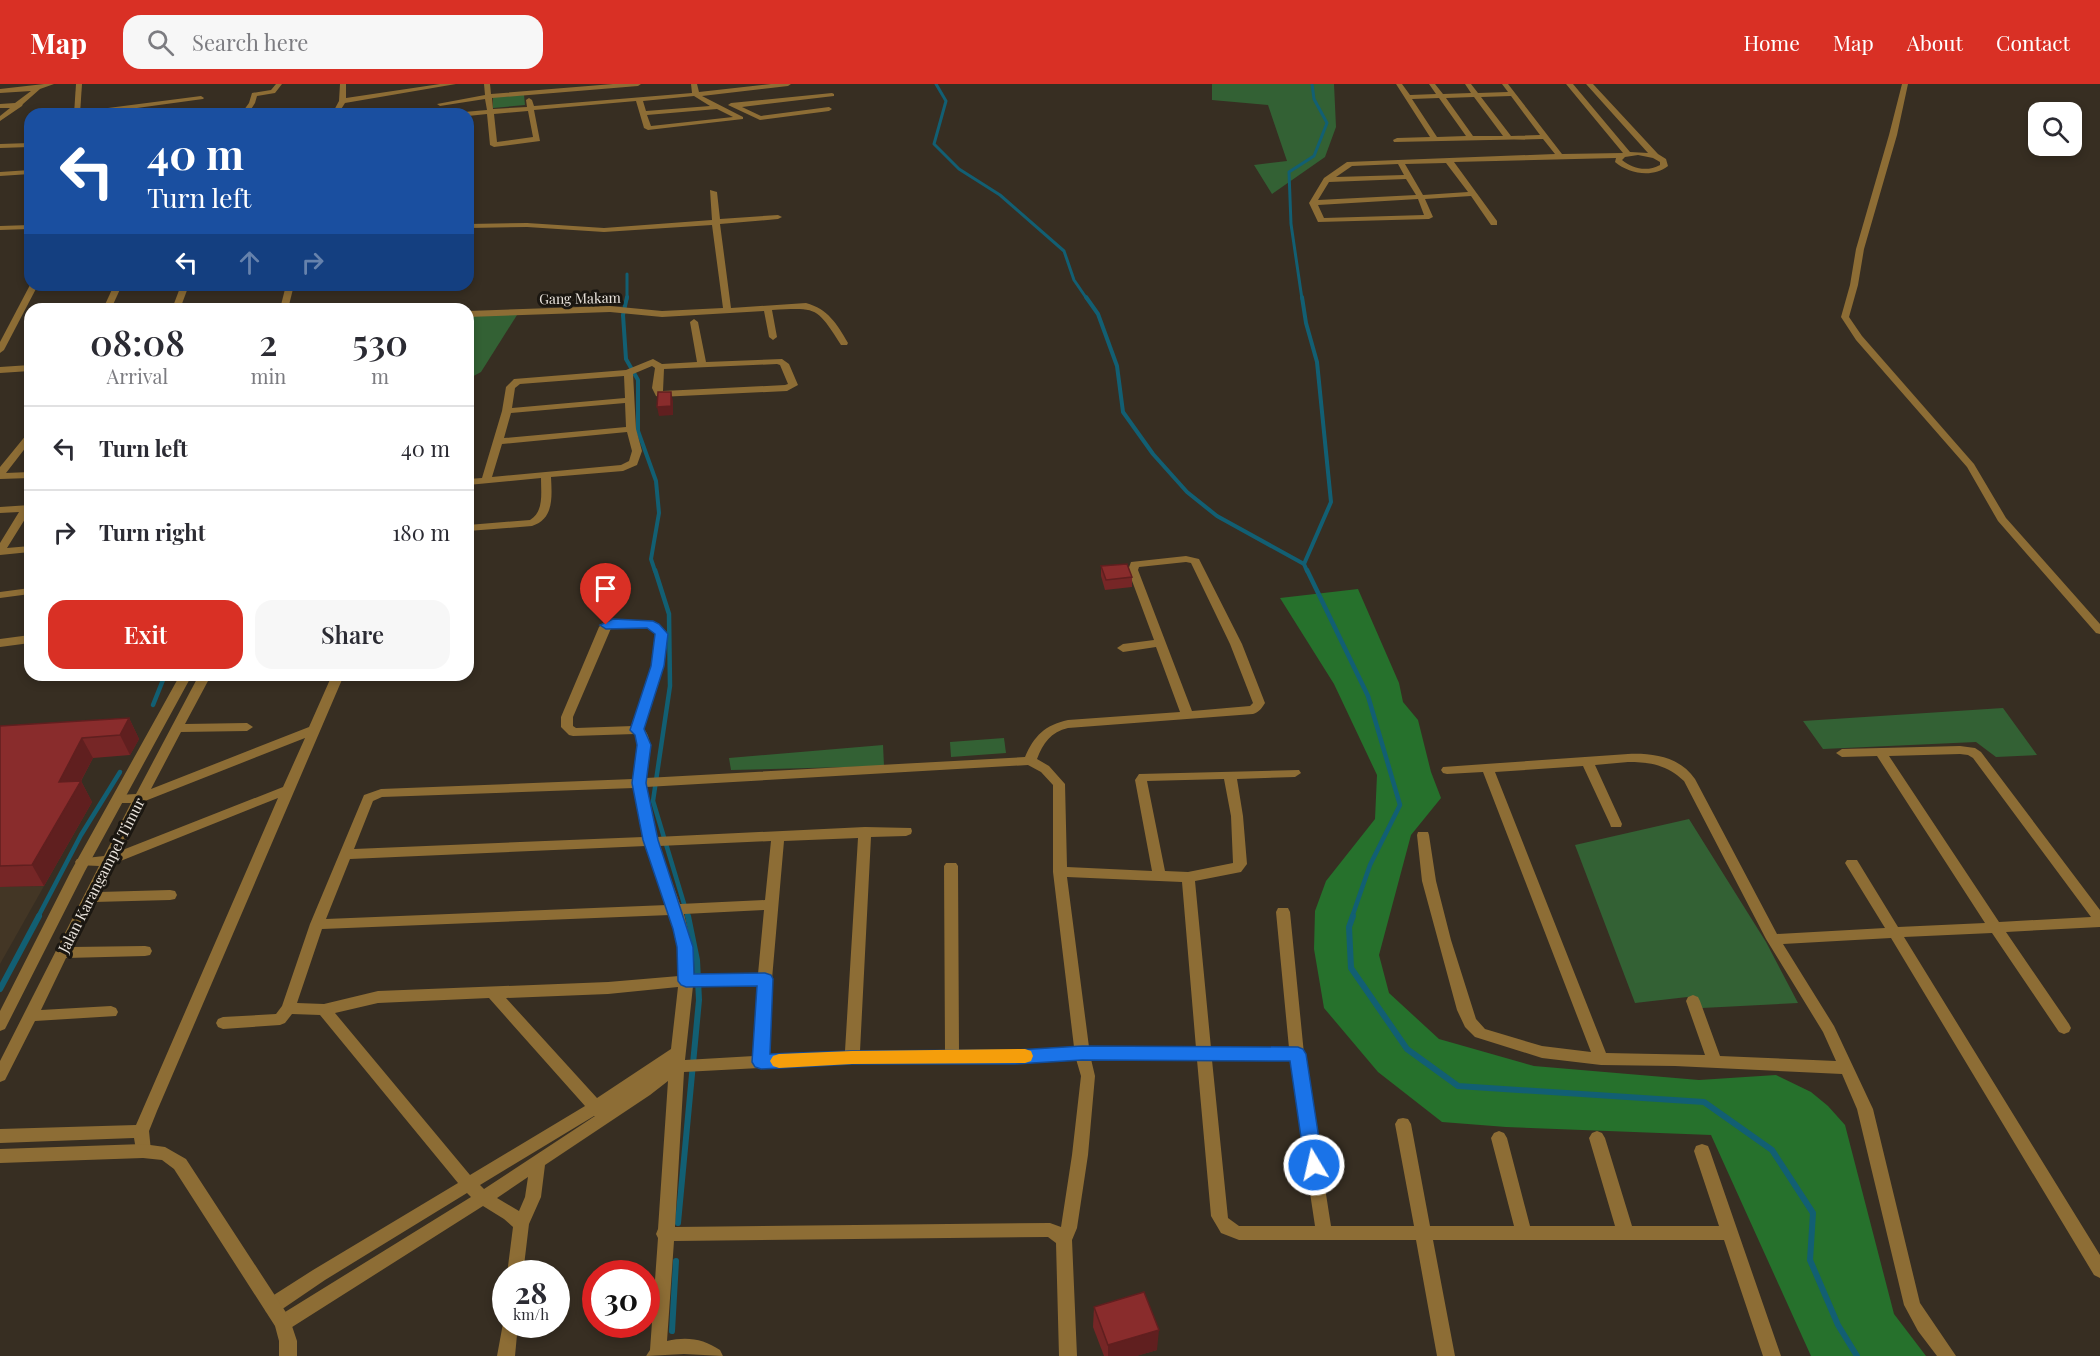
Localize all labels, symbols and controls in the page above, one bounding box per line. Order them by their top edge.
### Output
search box [123,15,543,69]
text: Map [30,24,87,61]
icon: search [144,26,177,59]
text: Search here [192,27,308,57]
text: Home [1744,28,1800,56]
text: Map [1833,28,1874,56]
text: About [1907,28,1963,56]
text: Contact [1996,28,2070,56]
map controls [2028,102,2082,156]
button: search [2028,102,2082,156]
text: 40 m [147,125,244,181]
icon: left [48,132,126,210]
text: Turn left [147,179,251,215]
icon: left [170,246,203,279]
icon: ahead [233,246,266,279]
icon: right [296,246,329,279]
street label: Gang Makam [539,288,622,308]
text: 08:08 [90,317,185,365]
text: 2 [259,317,278,365]
text: 530 [352,317,408,365]
text: Arrival [107,362,168,389]
text: min [251,362,286,389]
text: m [371,362,389,389]
icon: left [48,432,81,465]
text: Turn left [99,433,188,463]
text: 40 m [401,433,450,463]
icon: right [48,516,81,549]
text: Turn right [99,517,205,547]
text: 180 m [392,517,450,547]
pin [580,563,631,625]
icon: arrive [589,572,622,605]
button: Exit [48,600,243,669]
button: Share [255,600,450,669]
street label: Jalan Karangampel Timur [53,794,149,957]
position arrow [1282,1133,1346,1197]
speed limit sign: 30 [582,1260,660,1338]
text: 28 [515,1272,547,1312]
text: km/h [513,1304,549,1324]

